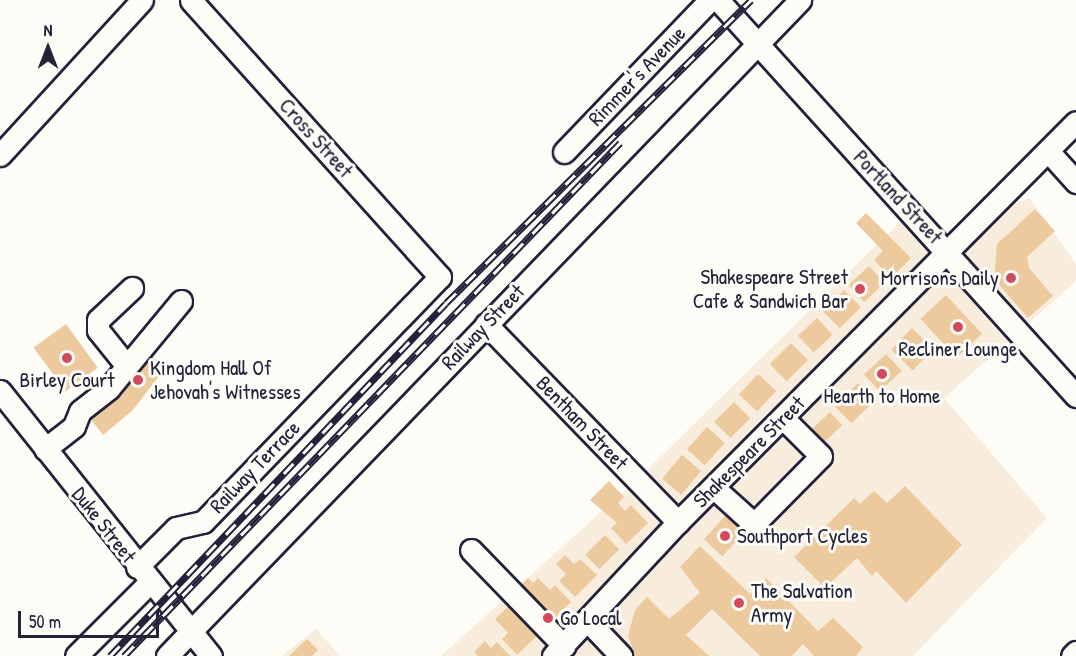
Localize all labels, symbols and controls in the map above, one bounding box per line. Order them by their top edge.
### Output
north arrow [18,18,78,78]
text: N [44,19,52,41]
street label: Rimmer's Avenue [583,21,691,131]
street label: Cross Street [274,93,358,183]
street label: Portland Street [848,145,948,249]
place label: Shakespeare Street Cafe & Sandwich Bar [693,264,848,314]
place label: Morrisons Daily [881,265,999,291]
marker: Morrisons Daily [1004,271,1018,285]
street label: Railway Street [436,279,530,375]
marker: Shakespeare Street Cafe & Sandwich Bar [853,282,867,296]
marker: Recliner Lounge [951,320,965,334]
place label: Recliner Lounge [899,336,1017,362]
marker: Birley Court [60,351,74,365]
place label: Kingdom Hall Of Jehovah's Witnesses [150,355,301,405]
place label: Birley Court [20,367,114,393]
marker: Hearth to Home [875,367,889,381]
street label: Bentham Street [531,371,633,475]
marker: Kingdom Hall Of Jehovah's Witnesses [131,373,145,387]
place label: Hearth to Home [824,383,940,409]
street label: Shakespeare Street [688,391,810,513]
street label: Railway Terrace [205,416,305,518]
street label: Duke Street [67,482,141,568]
place label: Southport Cycles [737,523,868,549]
marker: Southport Cycles [718,529,732,543]
place label: The Salvation Army [751,578,853,628]
marker: The Salvation Army [732,596,746,610]
scale bar [21,599,162,637]
place label: Go Local [560,605,622,631]
text: 50 m [29,609,61,634]
marker: Go Local [541,611,555,625]

